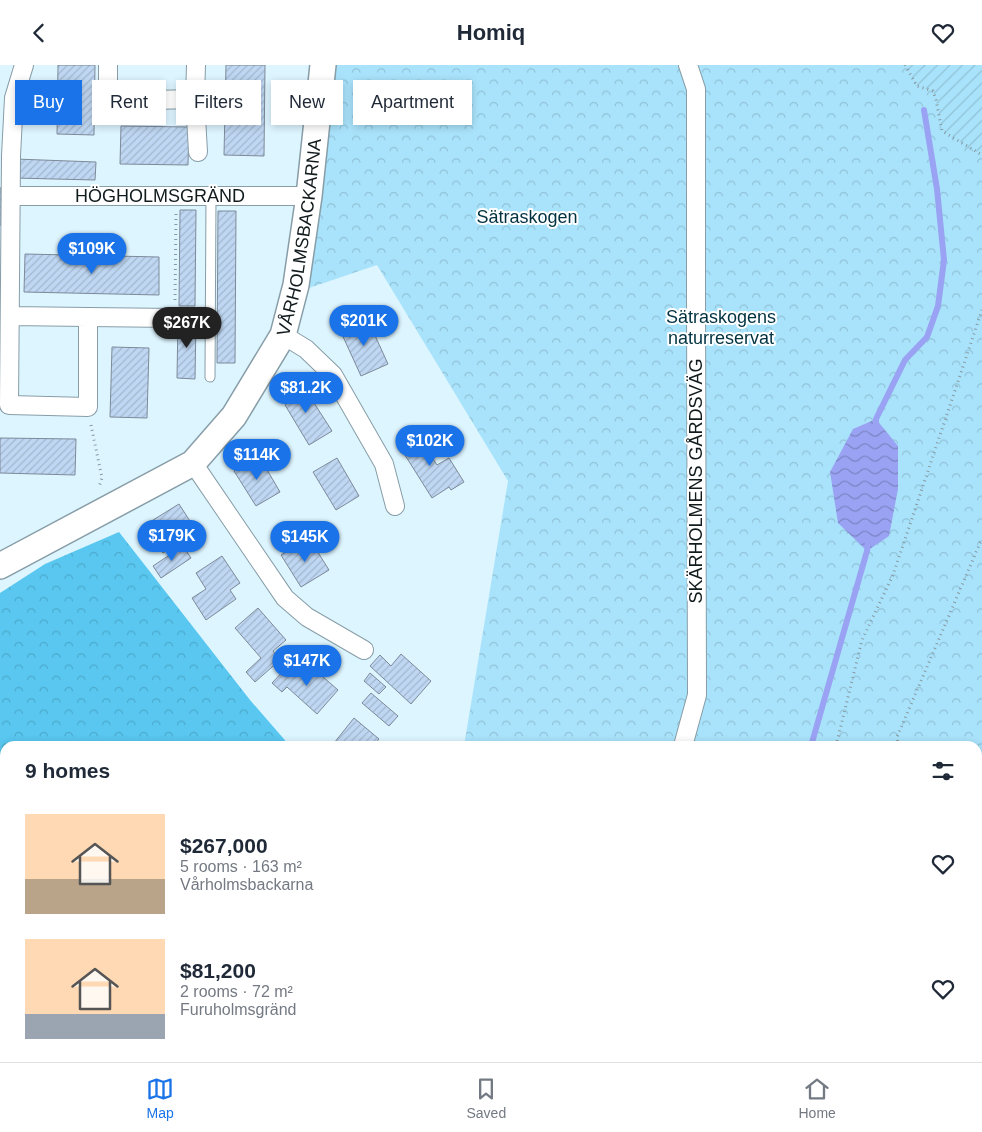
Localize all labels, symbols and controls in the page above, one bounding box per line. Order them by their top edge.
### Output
icon: back [25,19,53,47]
icon: heart [929,19,957,47]
text: Homiq [457,20,525,45]
chip: Buy [15,80,82,125]
chip: Rent [92,80,166,125]
chip: Filters [176,80,261,125]
chip: New [271,80,343,125]
chip: Apartment [353,80,472,125]
street label: VÅRHOLMSBACKARNA [273,138,325,338]
street label: HÖGHOLMSGRÄND [75,186,245,206]
park label: Sätraskogen [476,207,578,227]
pin: $109K [57,233,127,275]
text: $109K [68,240,116,257]
pin: $201K [329,305,399,347]
pin: $267K [152,307,222,349]
park label: Sätraskogens naturreservat [666,307,776,348]
text: $201K [340,312,388,329]
text: $267K [163,314,211,331]
street label: SKÄRHOLMENS GÅRDSVÄG [686,358,706,604]
pin: $81.2K [265,371,347,414]
text: $81.2K [280,379,332,396]
pin: $102K [395,425,465,467]
text: $102K [406,432,454,449]
pin: $114K [222,439,292,481]
text: $114K [234,446,280,463]
pin: $179K [137,519,207,562]
pin: $145K [270,521,340,563]
text: $179K [148,527,196,544]
text: $145K [281,528,329,545]
pin: $147K [272,645,342,687]
text: $147K [283,652,331,669]
icon: filters [929,757,957,785]
text: 9 homes [25,759,110,782]
icon: home [65,834,125,894]
text: $267,000 [180,834,268,857]
icon: heart [929,850,957,878]
text: 5 rooms · 163 m² [180,858,302,875]
text: Vårholmsbackarna [180,876,313,893]
icon: home [65,959,125,1019]
text: $81,200 [180,959,256,982]
icon: heart [929,975,957,1003]
text: 2 rooms · 72 m² [180,983,293,1000]
text: Furuholmsgränd [180,1001,297,1018]
tab: Map [146,1075,174,1121]
tab: Saved [466,1075,506,1121]
tab: Home [798,1075,836,1121]

